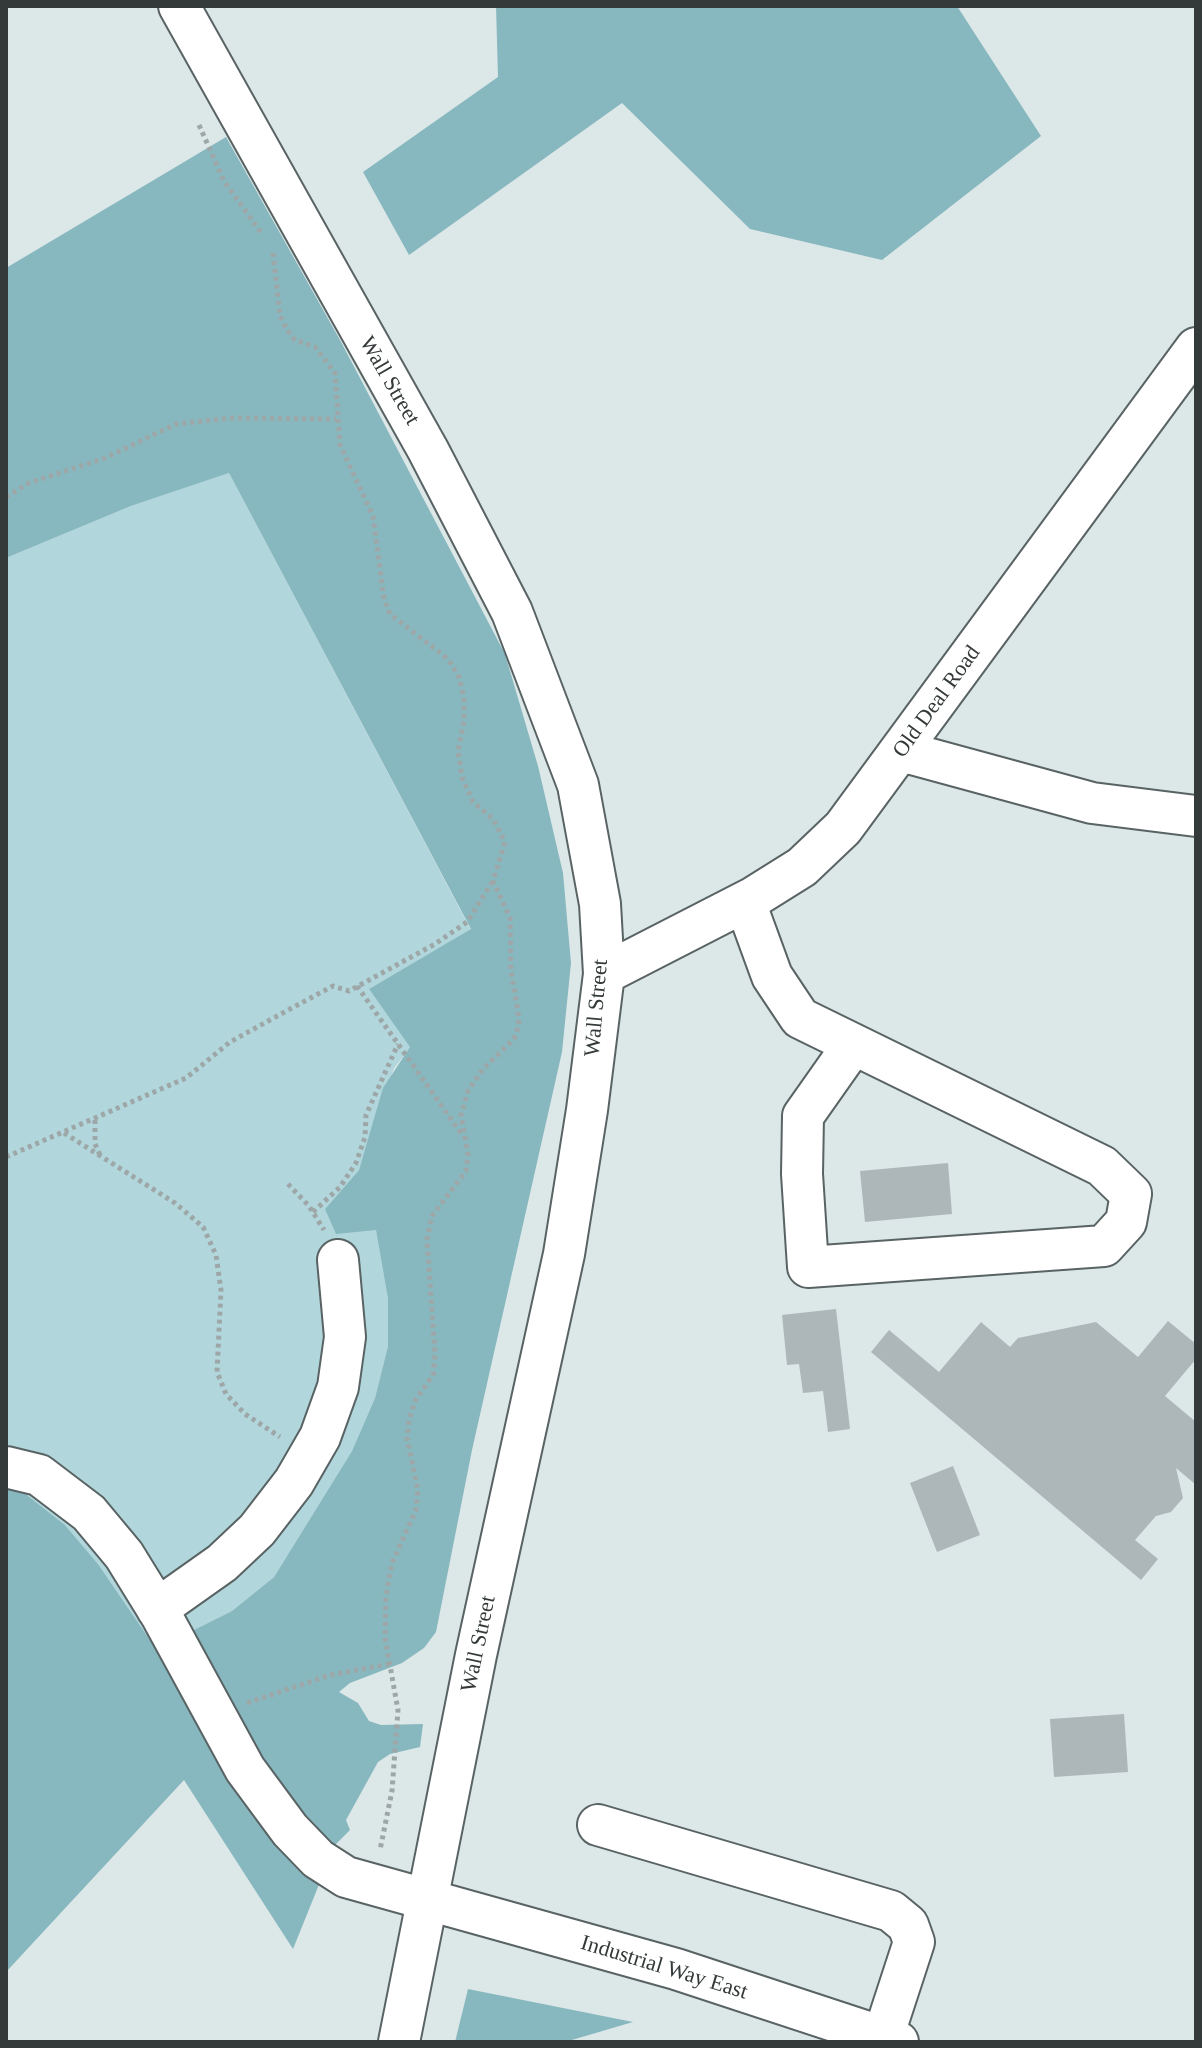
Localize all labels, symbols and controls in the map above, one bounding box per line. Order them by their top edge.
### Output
street label: Wall Street [353,332,425,430]
street label: Old Deal Road [888,641,986,763]
street label: Wall Street [580,958,614,1058]
street label: Wall Street [456,1593,502,1695]
street label: Industrial Way East [577,1930,751,2006]

